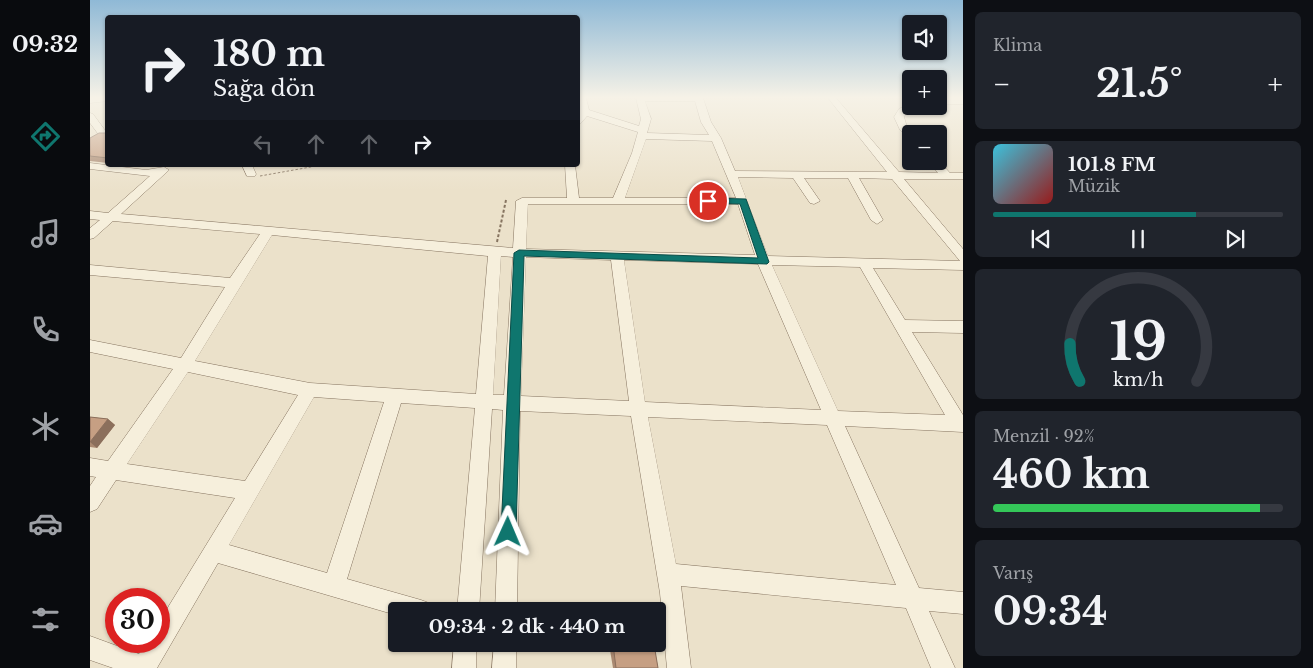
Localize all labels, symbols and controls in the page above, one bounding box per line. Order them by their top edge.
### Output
map controls [902,15,947,170]
button: sound [902,15,947,60]
text: 09:32 [12,31,78,58]
text: 180 m [213,32,325,75]
icon: right [130,35,195,100]
text: Klima [993,35,1042,55]
text: 21.5° [1096,60,1182,107]
text: − [993,67,1011,102]
text: + [1268,67,1283,102]
button: + [902,70,947,115]
text: Sağa dön [213,75,315,102]
icon: directions [28,119,63,154]
button: − [902,125,947,170]
icon: left [249,130,277,158]
icon: ahead [302,130,330,158]
icon: ahead [355,130,383,158]
icon: right [408,130,436,158]
text: 101.8 FM [1068,153,1156,176]
text: Müzik [1068,176,1120,196]
pin [687,180,729,222]
icon: arrive [694,187,722,215]
icon: music [28,216,63,251]
icon: previous [1027,225,1055,253]
icon: pause [1124,225,1152,253]
icon: next [1221,225,1249,253]
text: 19 [1109,310,1167,374]
icon: phone [28,312,63,347]
text: km/h [1113,369,1163,391]
icon: climate [28,409,63,444]
text: Menzil · 92% [993,426,1094,446]
text: 460 km [993,451,1150,498]
position arrow [481,505,533,557]
icon: car [28,506,63,541]
text: Varış [993,563,1033,583]
speed limit sign: 30 [105,588,170,653]
text: 09:34 [993,588,1108,635]
icon: filters [28,602,63,637]
text: 09:34 · 2 dk · 440 m [429,615,625,638]

